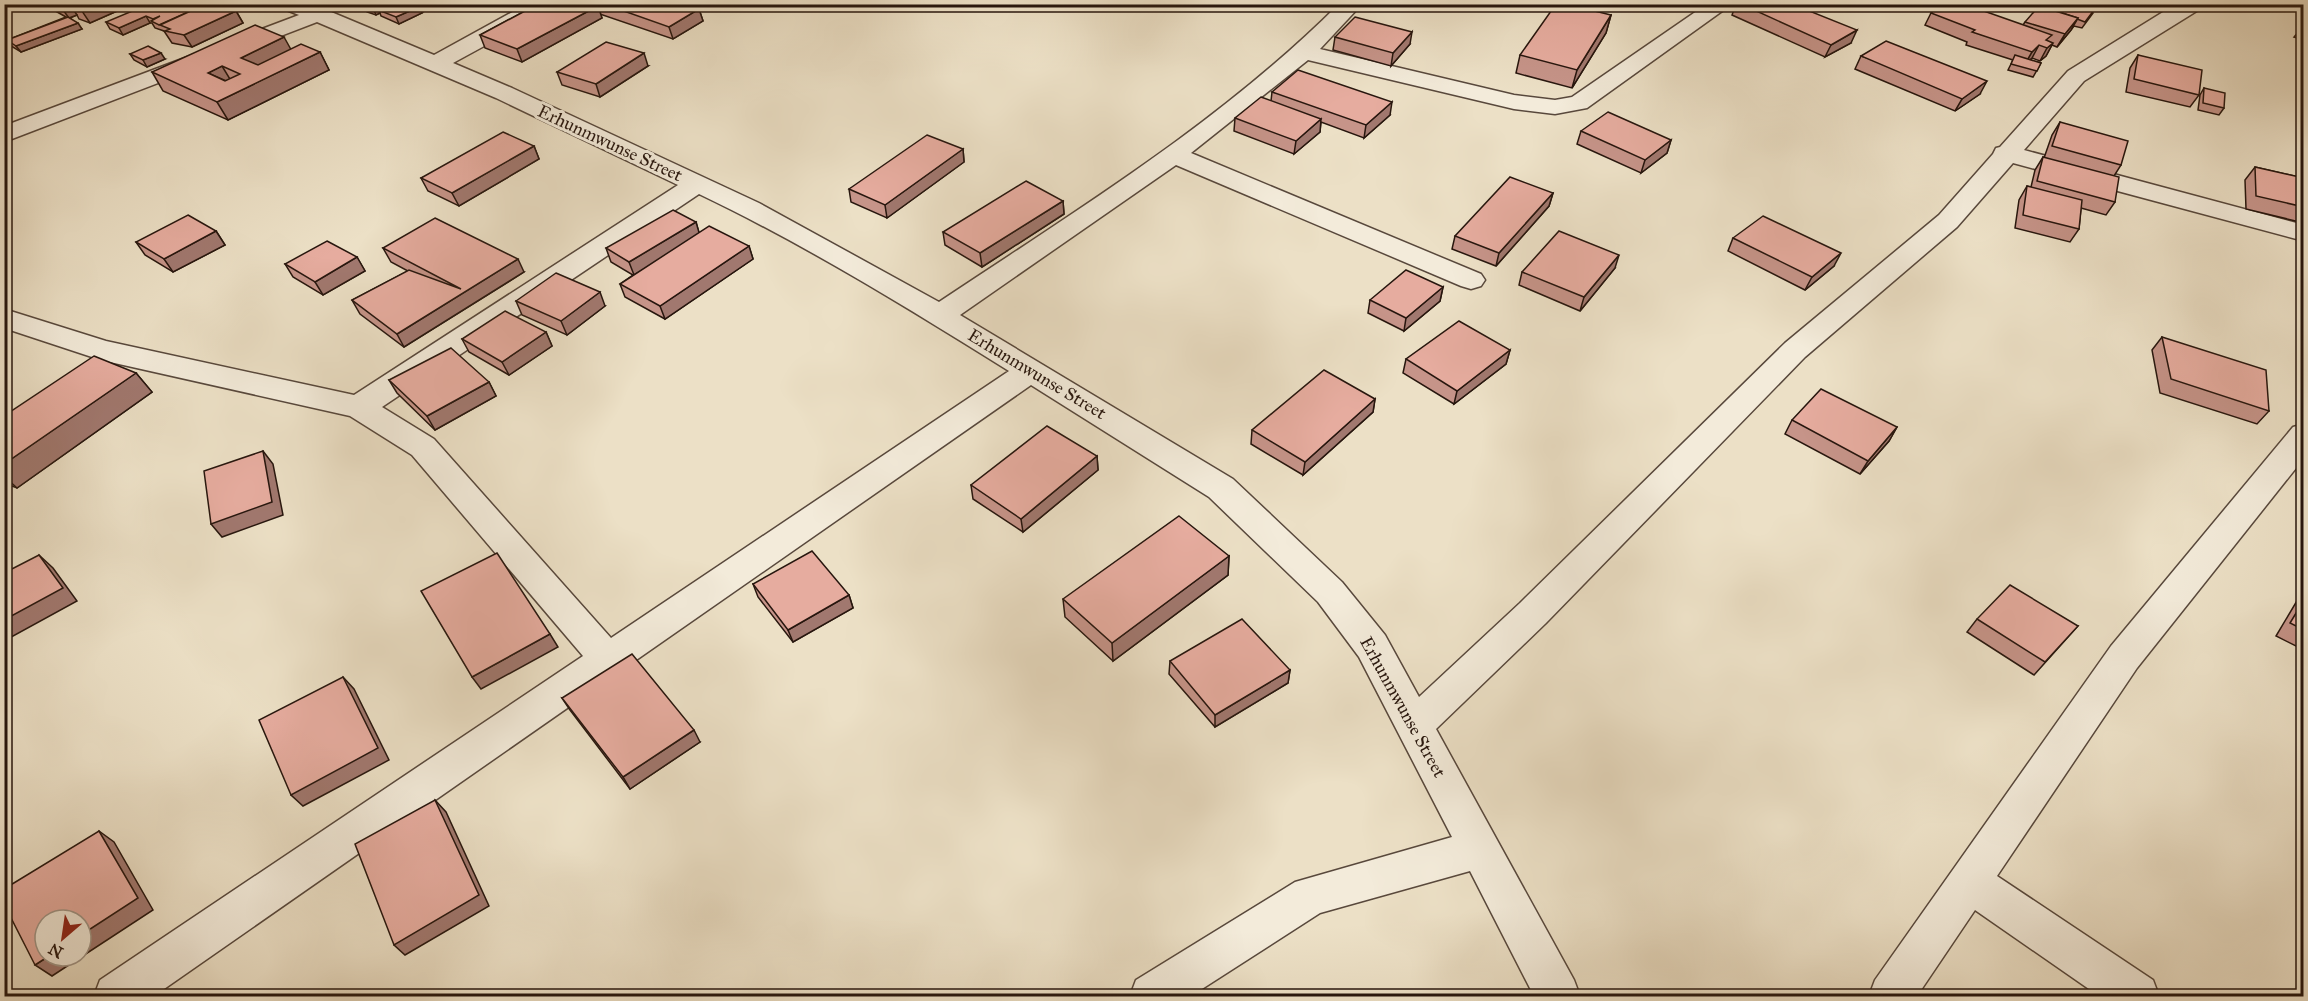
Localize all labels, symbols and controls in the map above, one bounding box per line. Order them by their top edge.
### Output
street label: Erhunmwunse Street [534,100,687,186]
street label: Erhunmwunse Street [964,324,1111,424]
street label: Erhunmwunse Street [1355,633,1451,782]
north arrow [33,908,93,968]
text: N [45,939,67,962]

